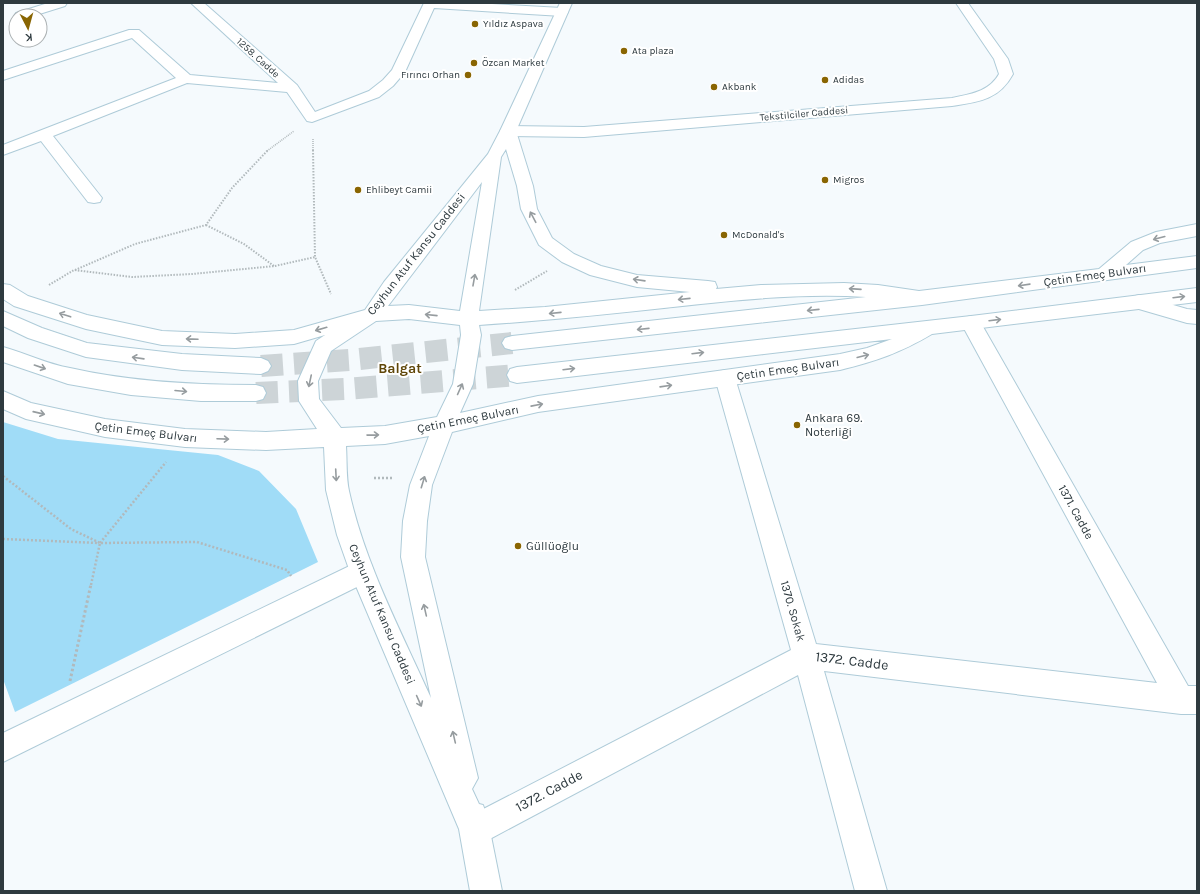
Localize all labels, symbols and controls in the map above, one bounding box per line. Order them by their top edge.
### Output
north arrow [8,8,48,48]
place label: Yıldız Aspava [483,18,543,30]
marker: Yıldız Aspava [470,19,480,29]
text: K [24,31,33,44]
street label: 1258. Cadde [234,36,282,80]
place label: Ata plaza [632,45,674,57]
marker: Ata plaza [619,46,629,56]
place label: Özcan Market [482,57,545,69]
marker: Özcan Market [469,58,479,68]
place label: Fırıncı Orhan [401,69,460,81]
marker: Fırıncı Orhan [463,70,473,80]
place label: Adidas [833,74,864,86]
marker: Adidas [820,75,830,85]
place label: Akbank [722,81,757,93]
marker: Akbank [709,82,719,92]
street label: Tekstilciler Caddesi [759,104,849,124]
place label: Migros [833,174,864,186]
marker: Migros [820,175,830,185]
place label: Ehlibeyt Camii [366,184,432,196]
marker: Ehlibeyt Camii [353,185,363,195]
street label: Ceyhun Atuf Kansu Caddesi [364,190,468,318]
one-way arrow [529,211,536,223]
place label: McDonald's [732,229,785,241]
marker: McDonald's [719,230,729,240]
one-way arrow [1152,234,1165,242]
street label: Çetin Emeç Bulvarı [1043,261,1147,289]
one-way arrow [470,274,478,287]
one-way arrow [633,276,646,284]
one-way arrow [1018,281,1031,289]
one-way arrow [849,286,862,293]
one-way arrow [1172,293,1185,301]
one-way arrow [678,295,691,303]
one-way arrow [807,306,820,314]
one-way arrow [549,309,562,317]
one-way arrow [59,311,71,319]
one-way arrow [424,311,437,319]
one-way arrow [988,316,1001,324]
one-way arrow [637,325,650,333]
one-way arrow [314,326,327,333]
one-way arrow [186,336,199,343]
one-way arrow [692,350,705,357]
one-way arrow [856,352,869,360]
one-way arrow [132,354,145,362]
street label: Çetin Emeç Bulvarı [736,355,840,383]
district label: Balgat [378,360,422,377]
one-way arrow [33,364,46,371]
one-way arrow [562,365,575,373]
one-way arrow [305,374,313,387]
one-way arrow [659,382,672,390]
one-way arrow [457,384,464,396]
one-way arrow [174,388,187,395]
one-way arrow [530,401,543,409]
street label: Çetin Emeç Bulvarı [416,402,520,436]
one-way arrow [32,410,45,418]
place label: Ankara 69. Noterliği [805,411,862,439]
street label: Çetin Emeç Bulvarı [94,419,198,445]
marker: Ankara 69. Noterliği [792,420,802,430]
one-way arrow [366,431,379,439]
one-way arrow [216,436,229,443]
one-way arrow [332,468,340,481]
one-way arrow [420,476,427,489]
street label: 1371. Cadde [1055,482,1097,542]
place label: Güllüoğlu [526,539,579,553]
marker: Güllüoğlu [513,541,523,551]
street label: Ceyhun Atuf Kansu Caddesi [346,542,418,686]
street label: 1370. Sokak [778,579,808,643]
one-way arrow [420,604,428,617]
street label: 1372. Cadde [814,648,890,674]
one-way arrow [415,695,423,707]
one-way arrow [449,731,457,744]
street label: 1372. Cadde [513,766,585,816]

